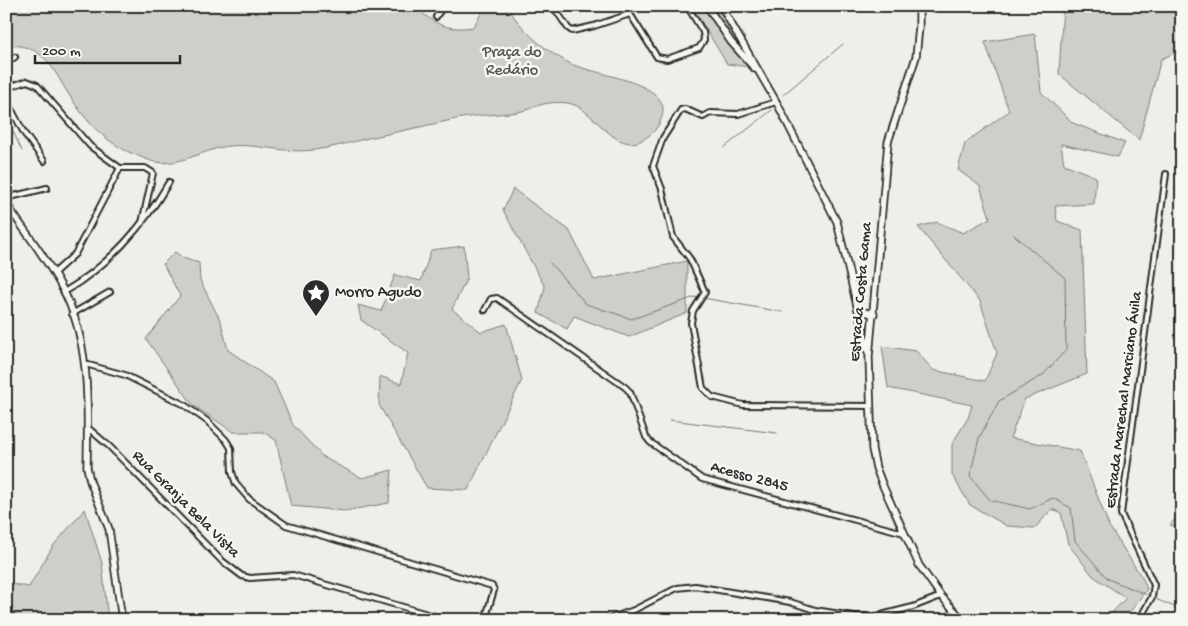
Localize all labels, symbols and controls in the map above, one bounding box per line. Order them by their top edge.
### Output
scale bar [35,32,180,64]
text: 200 m [42,43,81,61]
park label: Praça do Redário [481,44,542,81]
street label: Estrada Costa Gama [846,220,878,363]
place icon: Morro Agudo [301,278,331,317]
place label: Morro Agudo [335,284,422,303]
street label: Estrada Marechal Marciano Ávila [1101,289,1148,510]
street label: Rua Granja Bela Vista [127,447,244,564]
street label: Acesso 2845 [708,459,790,497]

